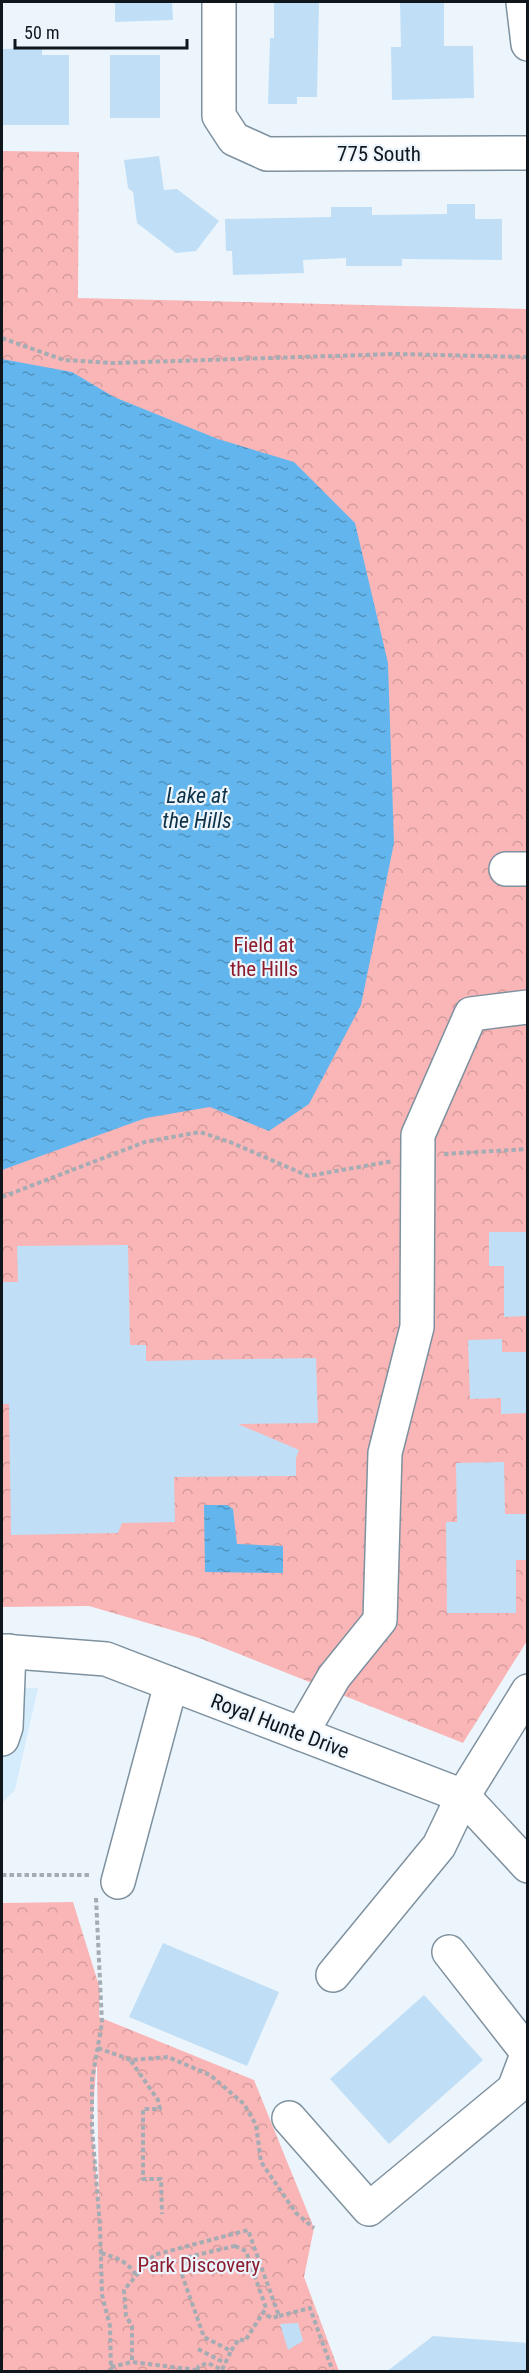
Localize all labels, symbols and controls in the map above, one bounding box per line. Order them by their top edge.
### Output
scale bar [15,12,188,50]
text: 50 m [24,22,59,43]
street label: 775 South [337,142,421,166]
water label: Lake at the Hills [162,783,232,833]
park label: Field at the Hills [230,933,298,981]
street label: Royal Hunte Drive [208,1689,353,1763]
park label: Park Discovery [138,2253,261,2277]

